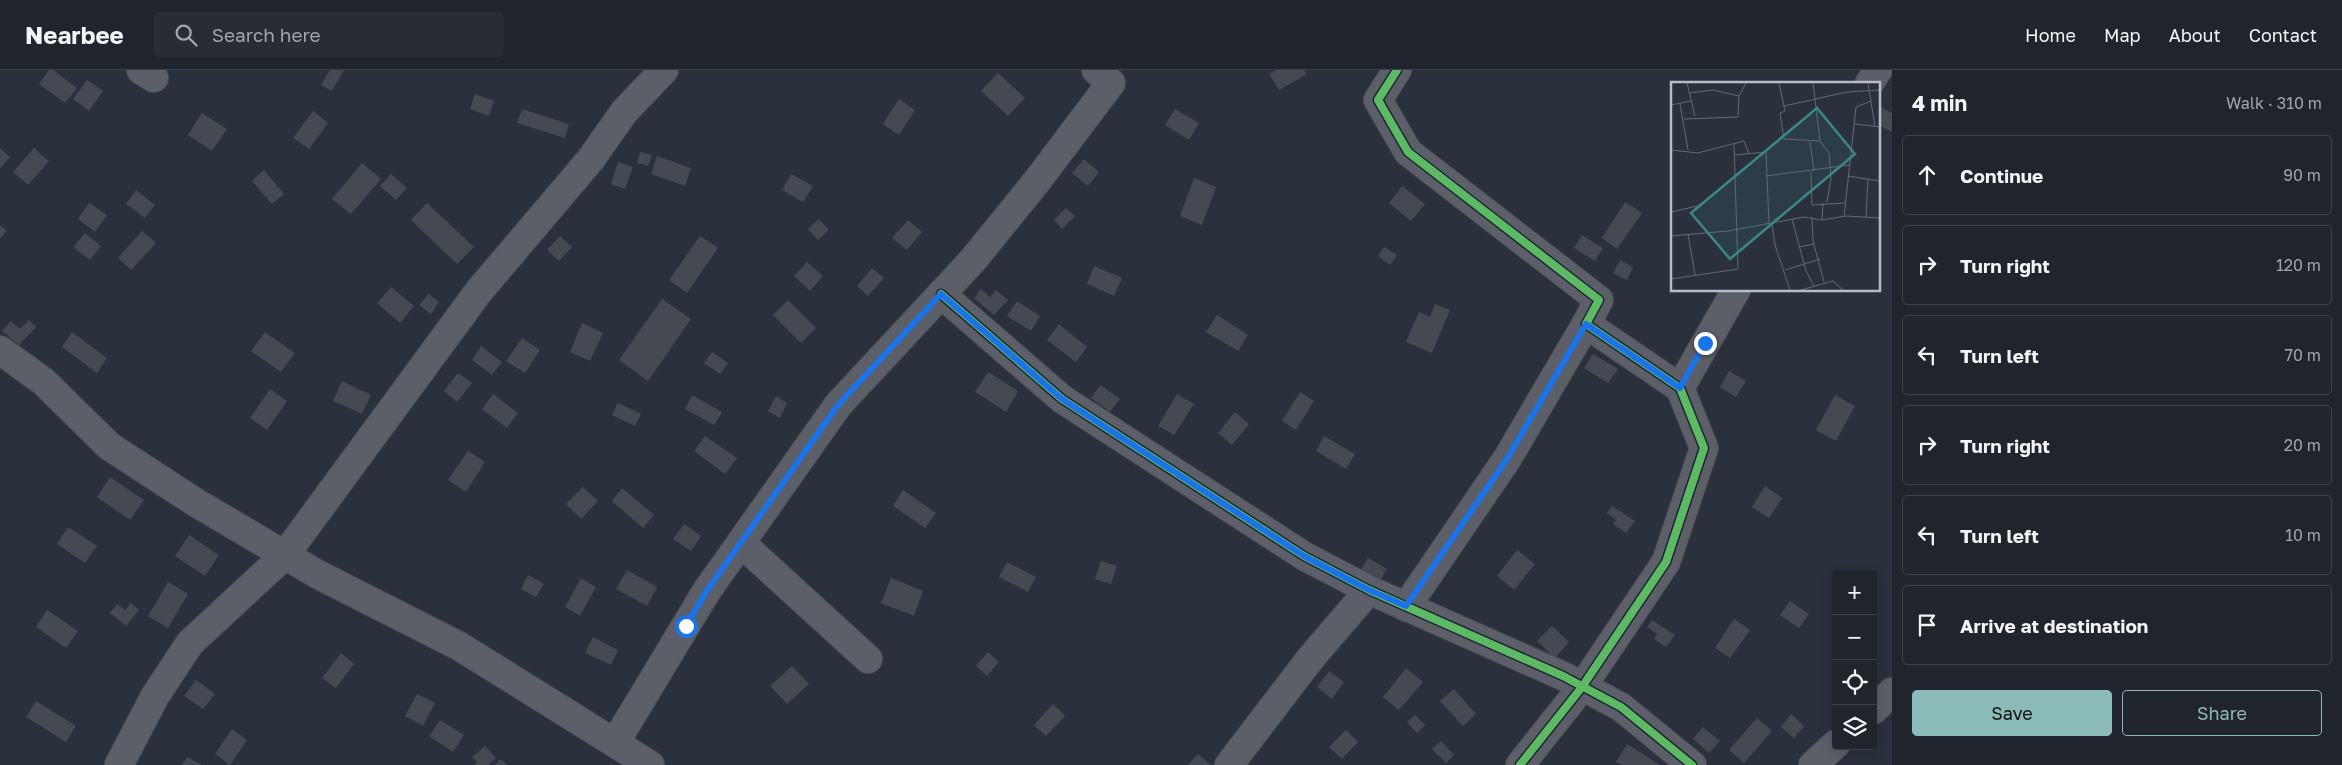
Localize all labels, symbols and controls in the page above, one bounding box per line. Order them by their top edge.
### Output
search box [154,12,504,57]
text: Nearbee [25,20,124,49]
icon: search [172,21,200,49]
text: Search here [212,23,321,46]
text: Home [2025,24,2076,46]
text: Map [2104,24,2141,46]
text: About [2169,24,2221,46]
text: Contact [2249,24,2317,46]
inset map [1671,82,1880,291]
text: 4 min [1912,90,1967,116]
text: Walk · 310 m [2226,93,2322,113]
icon: ahead [1913,161,1941,189]
text: Continue [1960,164,2043,187]
text: 90 m [2283,165,2321,185]
icon: right [1913,251,1941,279]
text: Turn right [1960,254,2050,277]
text: 120 m [2276,255,2321,275]
route end [1694,332,1717,355]
icon: left [1913,341,1941,369]
text: Turn left [1960,344,2039,367]
text: 70 m [2284,345,2321,365]
icon: right [1913,431,1941,459]
text: Turn right [1960,434,2050,457]
text: 20 m [2284,435,2321,455]
icon: left [1913,521,1941,549]
text: Turn left [1960,524,2039,547]
text: 10 m [2285,525,2321,545]
map controls [1832,570,1877,750]
button: + [1832,570,1877,615]
icon: arrive [1913,611,1941,639]
text: Arrive at destination [1960,614,2148,637]
route start [675,615,698,638]
button: − [1832,615,1877,660]
button: locate [1832,660,1877,705]
button: Save [1912,690,2112,736]
button: Share [2122,690,2322,736]
button: layers [1832,705,1877,750]

